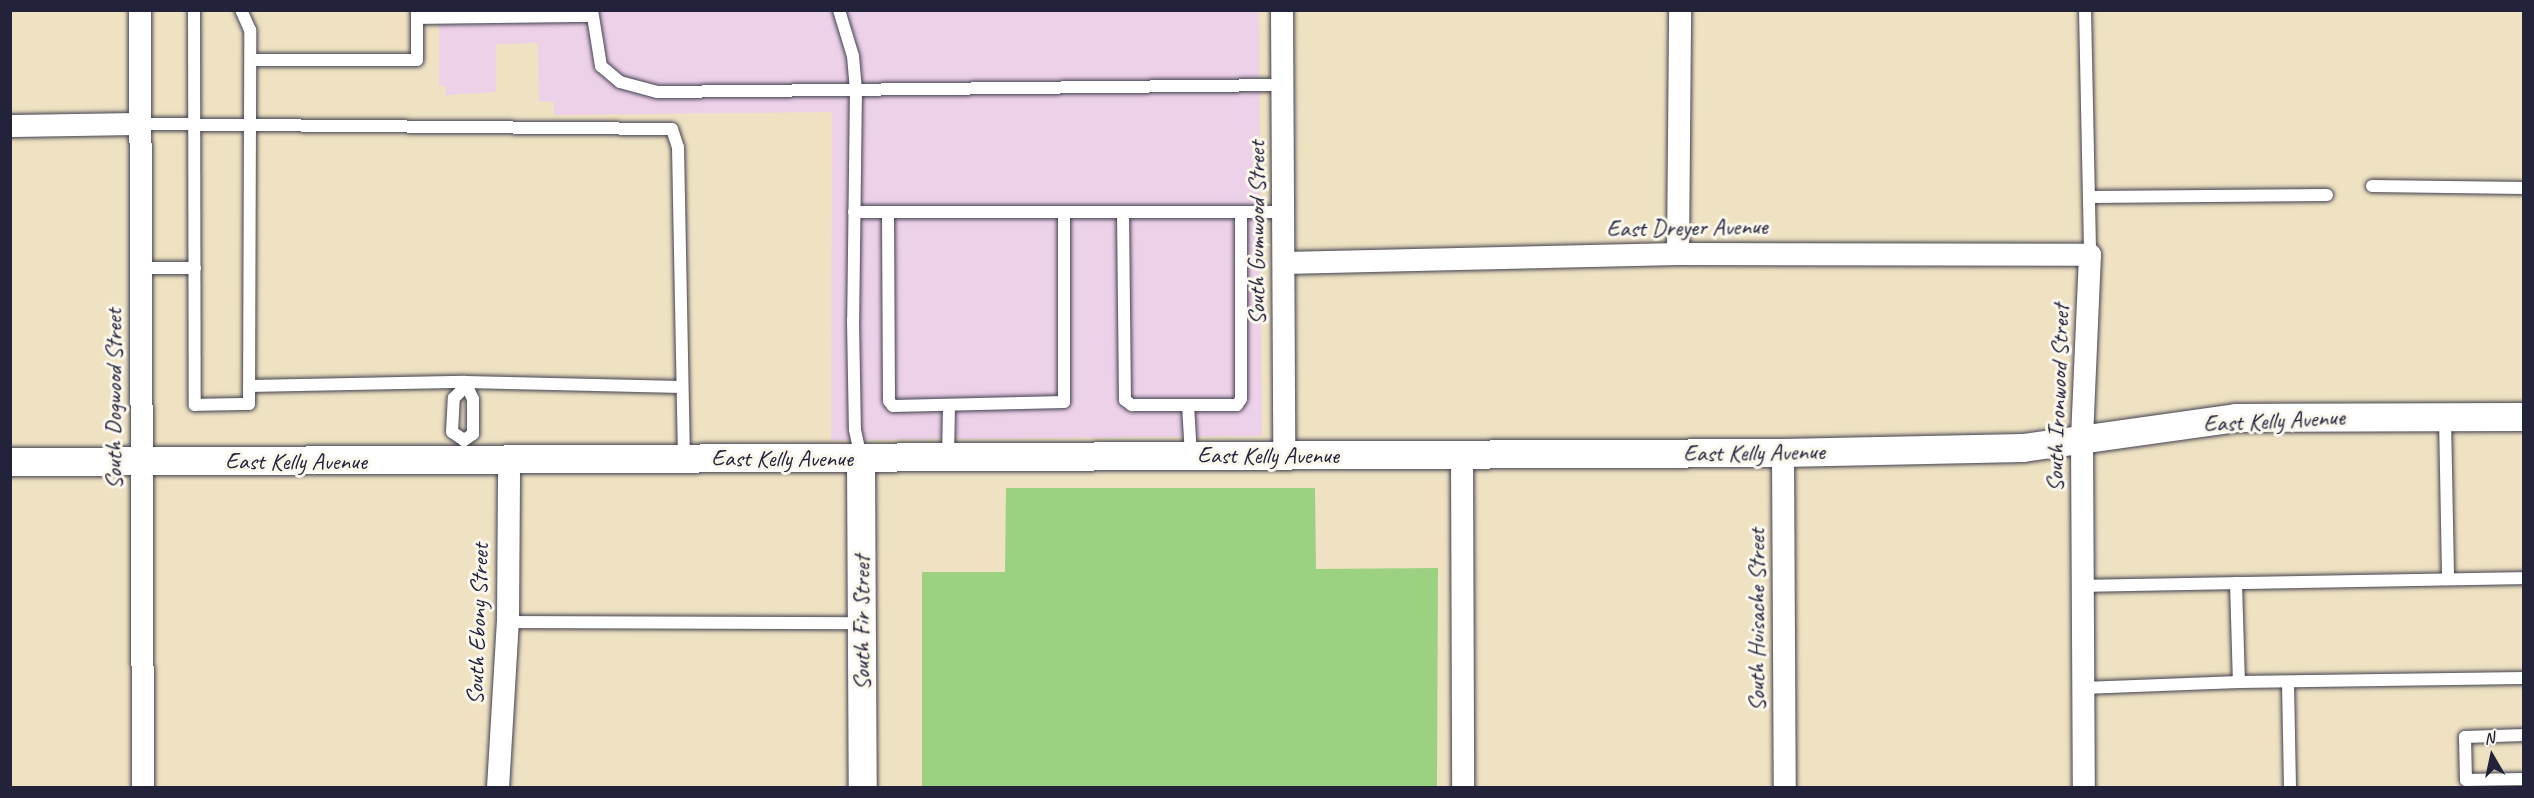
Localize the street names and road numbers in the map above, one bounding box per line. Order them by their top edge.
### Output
street label: South Gumwood Street [1243,141,1271,325]
street label: East Dreyer Avenue [1606,212,1768,244]
street label: South Ironwood Street [2040,304,2076,492]
street label: South Dogwood Street [100,308,128,490]
street label: East Kelly Avenue [2203,403,2345,439]
street label: East Kelly Avenue [1683,437,1825,469]
street label: East Kelly Avenue [1197,442,1339,470]
street label: East Kelly Avenue [711,445,853,473]
street label: East Kelly Avenue [225,448,367,476]
street label: South Huisache Street [1743,528,1771,712]
street label: South Ebony Street [461,542,495,706]
street label: South Fir Street [848,555,876,691]

